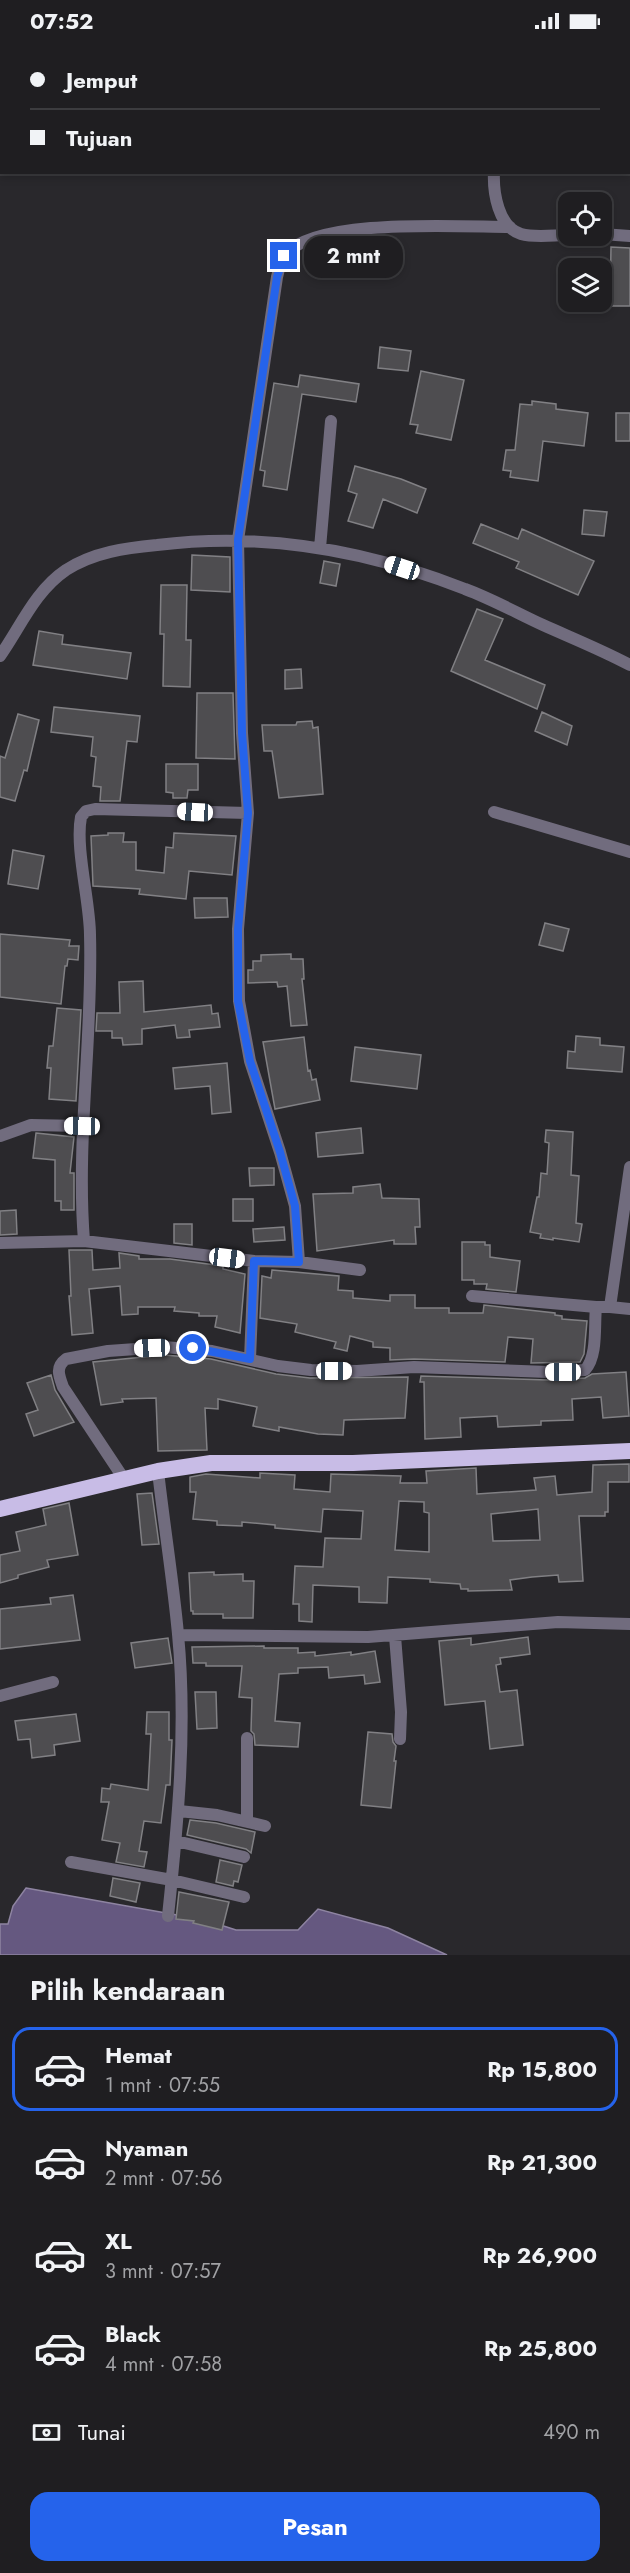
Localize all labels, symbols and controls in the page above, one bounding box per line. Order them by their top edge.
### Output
text: 07:52 [30,5,94,37]
text: Jemput [66,64,137,96]
text: Tujuan [66,122,132,154]
map controls [558,192,612,312]
button: locate [558,192,612,246]
callout: 2 mnt [305,235,404,277]
route end [270,242,297,269]
text: 2 mnt [327,242,380,271]
button: layers [558,258,612,312]
car [382,554,422,582]
car [177,802,213,822]
car [64,1117,100,1135]
car [208,1247,246,1269]
route start [179,1334,206,1361]
car [134,1338,170,1358]
car [316,1362,352,1380]
car [545,1363,581,1381]
text: Pilih kendaraan [30,1971,226,2010]
text: Hemat [105,2039,172,2071]
icon: car [33,2042,87,2096]
text: Rp 15,800 [487,2053,597,2085]
text: 1 mnt · 07:55 [105,2071,220,2100]
text: Nyaman [105,2132,188,2164]
icon: car [33,2135,87,2189]
text: Rp 21,300 [487,2146,597,2178]
text: 2 mnt · 07:56 [105,2164,223,2193]
text: XL [105,2225,132,2257]
icon: car [33,2228,87,2282]
text: Rp 26,900 [482,2239,597,2271]
text: 3 mnt · 07:57 [105,2257,221,2286]
text: Black [105,2318,161,2350]
icon: car [33,2321,87,2375]
text: Rp 25,800 [484,2332,597,2364]
text: 4 mnt · 07:58 [105,2350,222,2379]
icon: cash [30,2416,63,2449]
text: Tunai [78,2416,126,2448]
text: 490 m [543,2418,600,2447]
button: Pesan [30,2492,600,2561]

